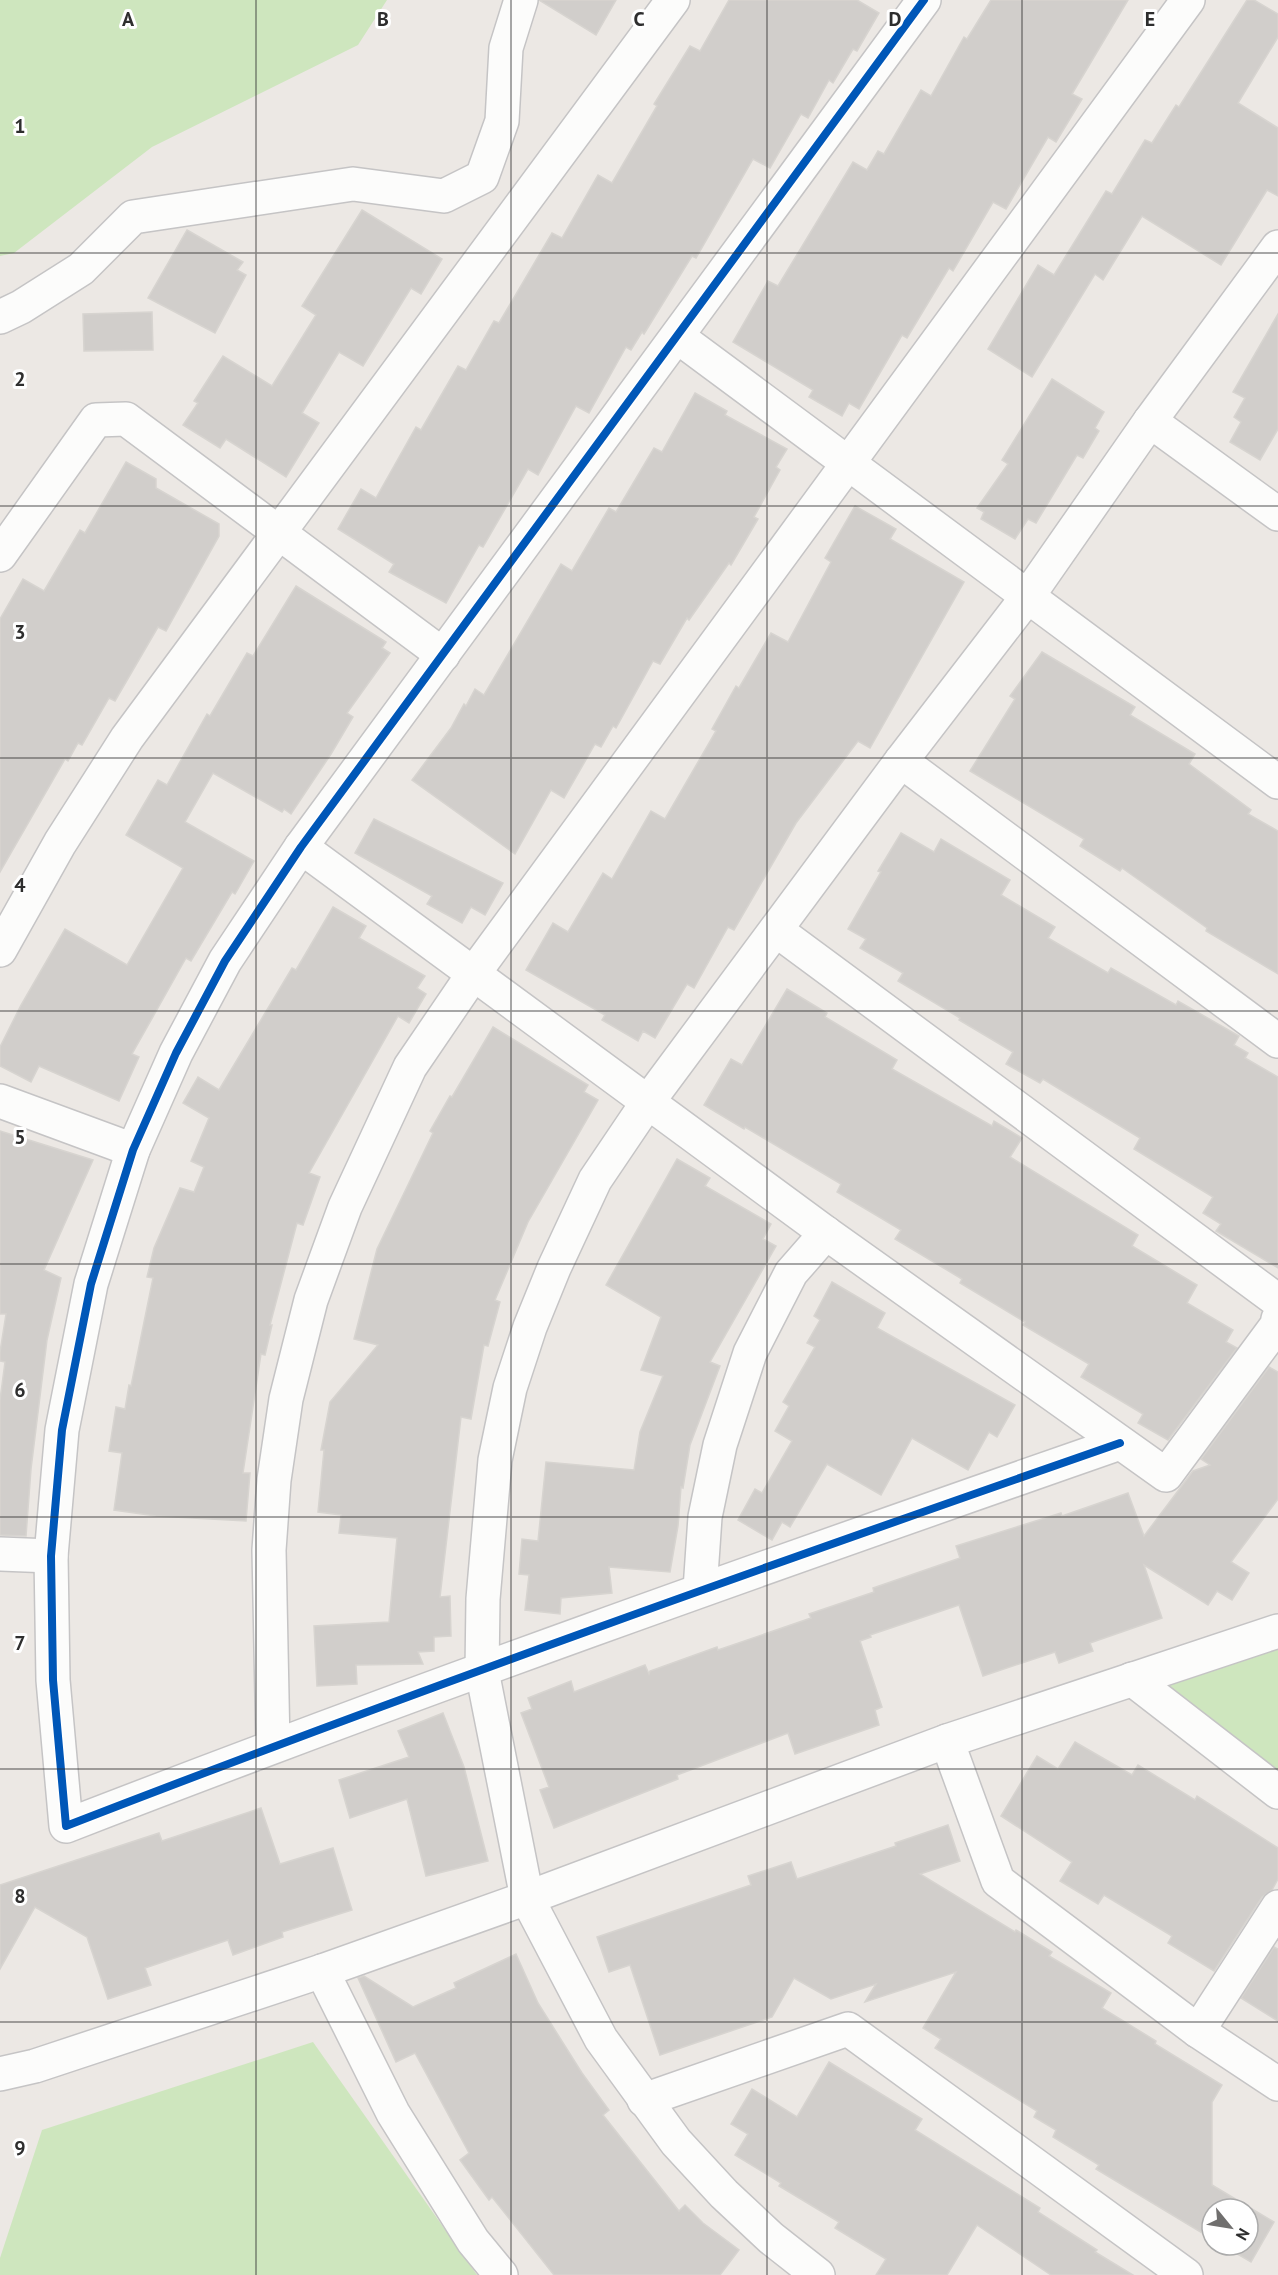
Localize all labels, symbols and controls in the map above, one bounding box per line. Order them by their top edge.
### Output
text: A [122,6,135,32]
text: B [377,6,389,32]
text: C [633,6,645,32]
text: D [889,6,902,32]
text: E [1145,6,1155,32]
text: 1 [14,113,26,139]
text: 2 [14,366,26,392]
text: 3 [14,619,26,645]
text: 4 [14,872,26,898]
text: 5 [14,1124,26,1150]
text: 6 [14,1377,26,1403]
text: 7 [14,1630,26,1656]
text: 8 [14,1883,26,1909]
text: 9 [14,2135,26,2161]
north arrow [1200,2197,1260,2257]
text: N [1232,2225,1254,2244]

